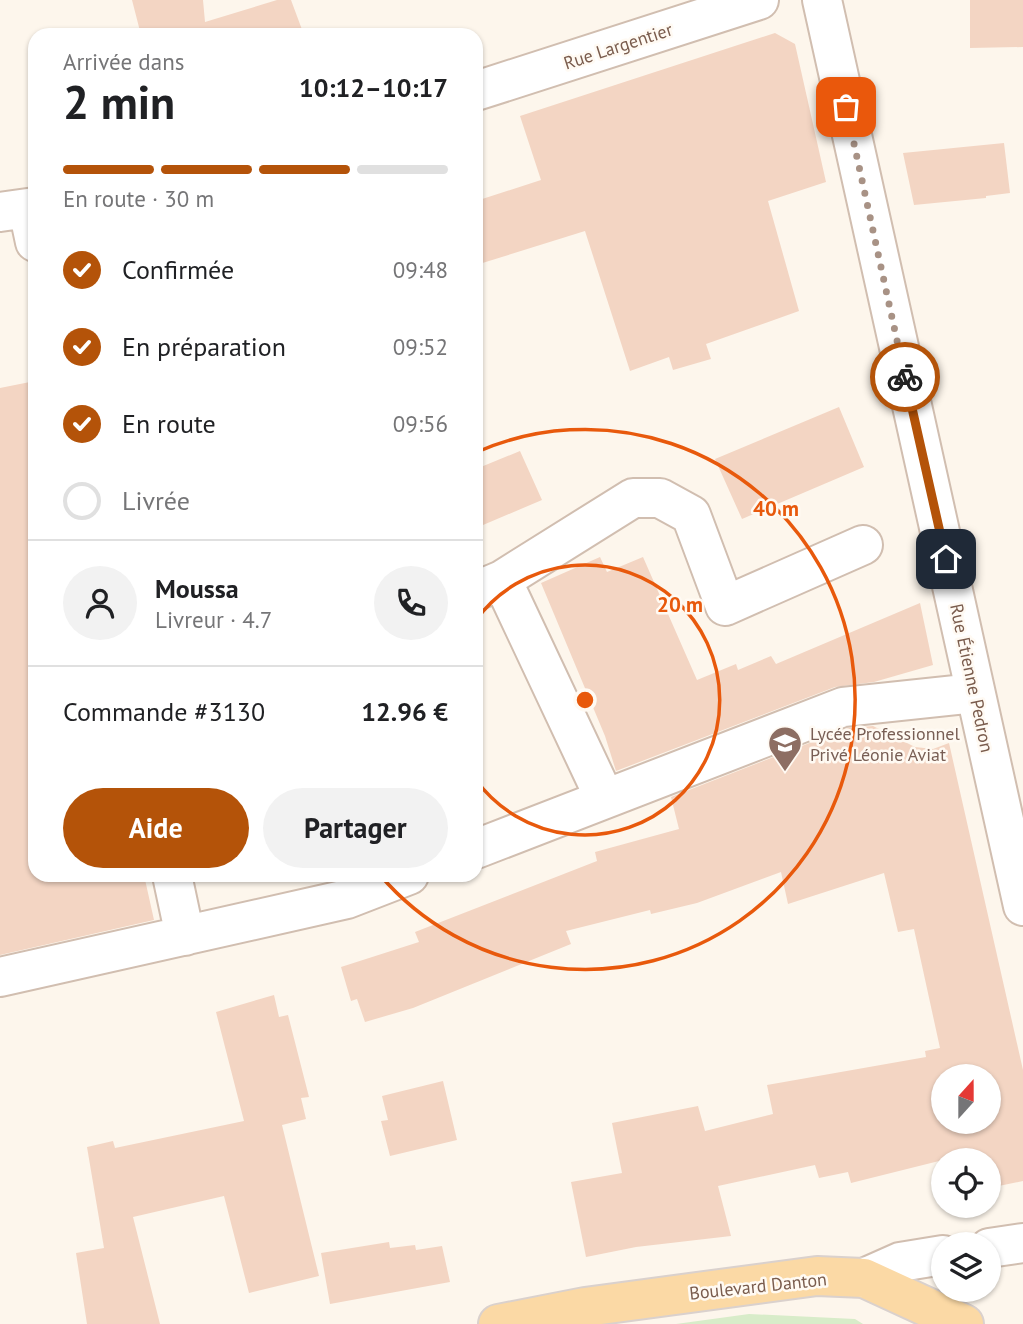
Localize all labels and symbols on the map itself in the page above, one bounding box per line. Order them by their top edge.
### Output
street label: Rue Largentier [561,18,675,74]
pin [816,77,876,137]
courier [870,342,940,412]
text: 40 m [753,495,799,522]
pin [916,529,976,589]
text: 20 m [657,591,703,618]
street label: Rue Étienne Pedron [945,602,999,754]
centre of rings [573,688,597,712]
place label: Lycée Professionnel Privé Léonie Aviat [810,722,960,766]
school or university icon: Lycée Professionnel Privé Léonie Aviat [766,724,804,773]
north arrow [931,1064,1001,1134]
street label: Boulevard Danton [688,1267,828,1305]

